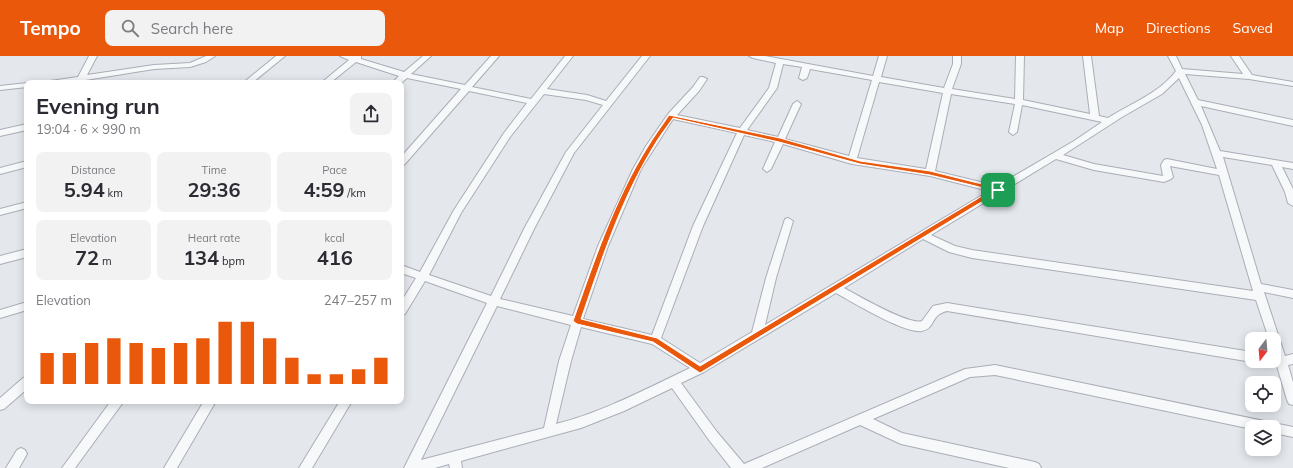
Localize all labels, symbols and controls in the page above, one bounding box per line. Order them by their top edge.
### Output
search box [105,10,385,46]
text: Tempo [20,16,81,40]
icon: search [119,17,141,39]
text: Search here [151,19,233,38]
text: Map [1095,19,1124,37]
text: Directions [1146,19,1211,37]
text: Saved [1233,19,1273,37]
text: Evening run [36,92,160,120]
button: share [350,93,392,135]
text: 19:04 · 6 × 990 m [36,121,141,137]
text: Distance [71,163,116,177]
text: Time [202,163,226,177]
text: Pace [322,163,347,177]
pin [981,173,1015,207]
text: 5.94 [64,177,105,202]
text: 29:36 [188,177,240,202]
text: 4:59 [304,177,344,202]
icon: arrive [987,179,1009,201]
text: km [105,186,123,200]
text: /km [344,186,366,200]
text: Elevation [70,231,117,245]
text: Heart rate [188,231,240,245]
text: kcal [325,231,345,245]
text: 72 [75,245,99,270]
text: 134 [183,245,219,270]
text: 416 [317,245,353,270]
text: m [99,254,112,268]
text: bpm [219,254,245,268]
text: Elevation [36,292,91,308]
text: 247–257 m [324,292,392,308]
north arrow [1245,332,1281,368]
map controls [1245,332,1281,456]
button: locate [1245,376,1281,412]
button: layers [1245,420,1281,456]

